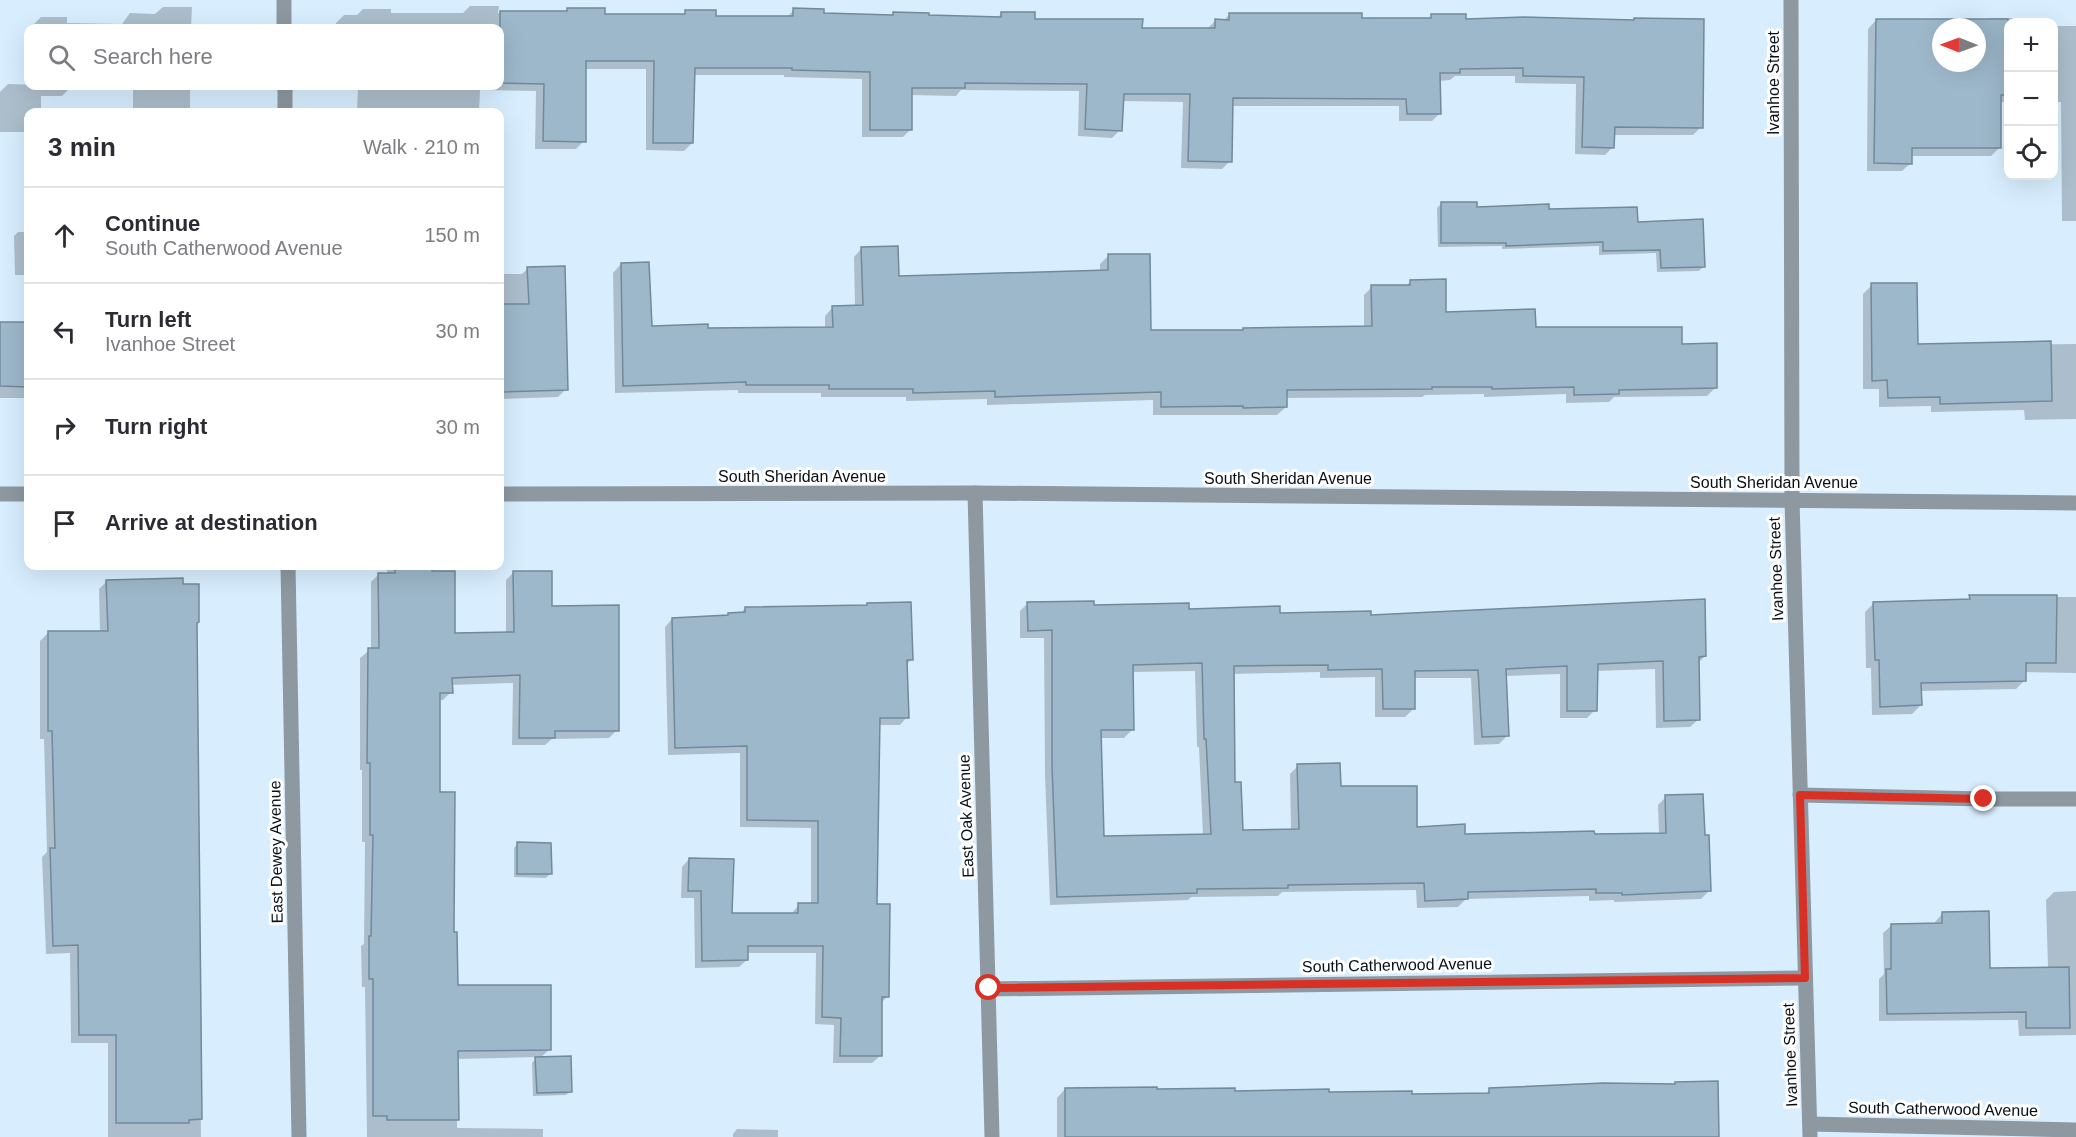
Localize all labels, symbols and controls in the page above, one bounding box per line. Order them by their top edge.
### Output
north arrow [1932,18,1986,72]
map controls [2004,18,2058,180]
button: + [2004,18,2058,72]
search box [24,24,504,90]
street label: Ivanhoe Street [1765,30,1782,135]
icon: search [45,41,78,74]
text: Search here [93,44,213,69]
button: − [2004,72,2058,126]
button: locate [2004,126,2058,180]
text: 3 min [48,132,116,162]
text: Walk · 210 m [363,136,480,158]
text: Continue [105,211,200,236]
icon: ahead [48,219,81,252]
text: 150 m [424,224,480,246]
text: South Catherwood Avenue [105,237,343,259]
text: Turn left [105,307,191,332]
icon: left [48,315,81,348]
text: 30 m [436,320,480,342]
text: Ivanhoe Street [105,333,235,355]
icon: right [48,411,81,444]
text: Turn right [105,414,207,439]
text: 30 m [436,416,480,438]
street label: South Sheridan Avenue [718,468,886,485]
street label: South Sheridan Avenue [1204,470,1372,487]
street label: South Sheridan Avenue [1690,474,1858,491]
icon: arrive [48,507,81,540]
text: Arrive at destination [105,510,318,535]
street label: Ivanhoe Street [1766,516,1786,621]
street label: East Oak Avenue [955,754,977,878]
street label: East Dewey Avenue [266,780,286,924]
route end [1970,785,1996,811]
street label: South Catherwood Avenue [1302,955,1492,975]
route start [975,974,1001,1000]
street label: Ivanhoe Street [1780,1002,1800,1107]
street label: South Catherwood Avenue [1848,1099,2038,1119]

